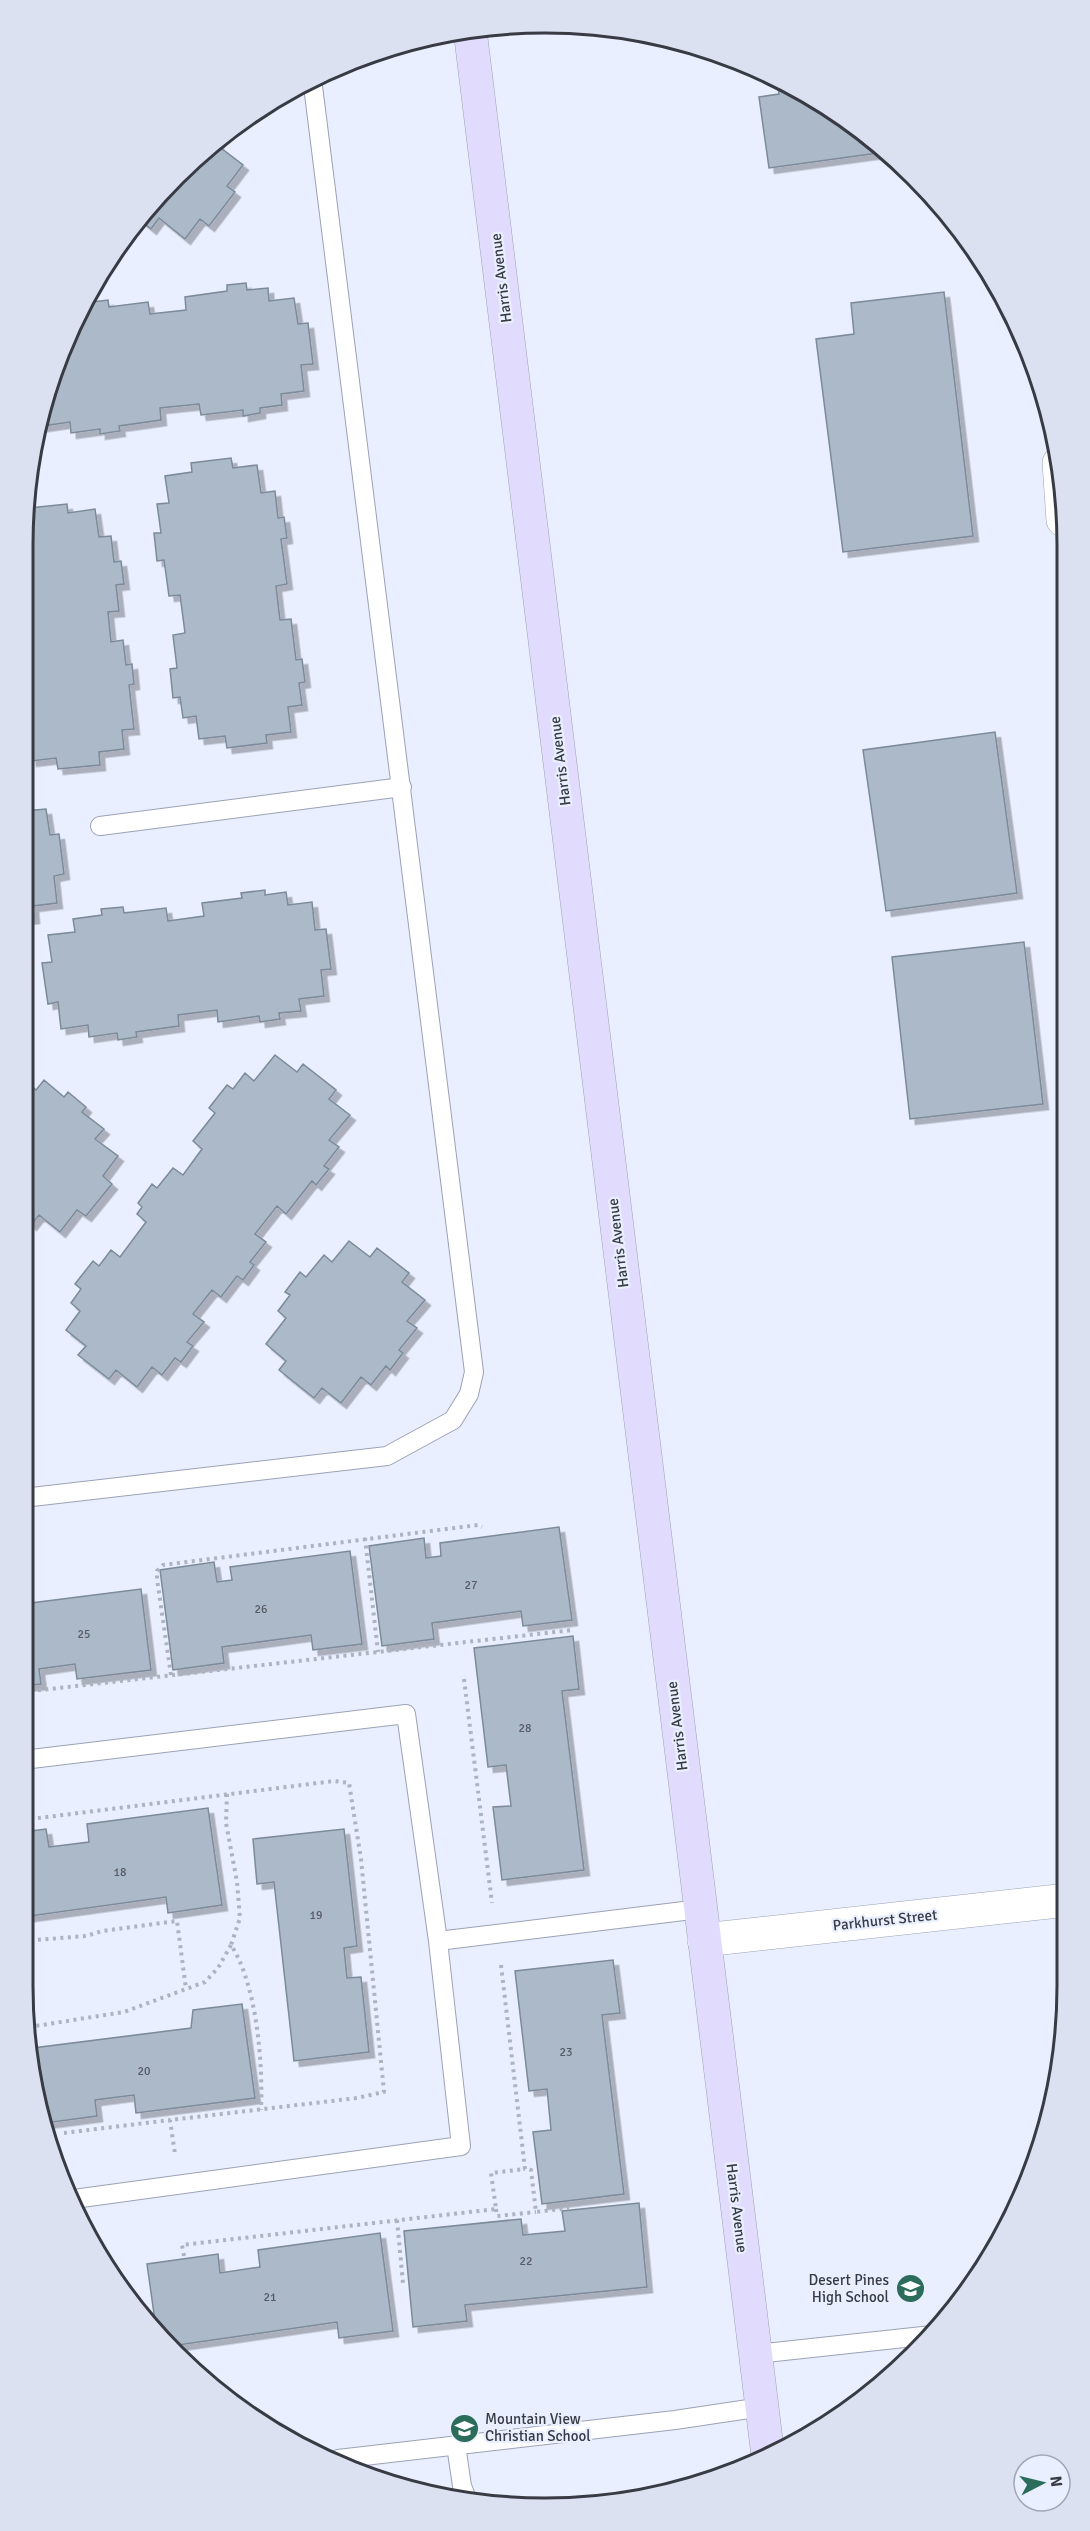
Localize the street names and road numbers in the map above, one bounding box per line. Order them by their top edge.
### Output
street label: Harris Avenue [487,232,515,324]
street label: Harris Avenue [546,715,574,807]
street label: Harris Avenue [604,1197,632,1289]
street label: Harris Avenue [663,1680,691,1772]
street label: Parkhurst Street [832,1906,938,1934]
street label: Harris Avenue [723,2162,751,2254]

